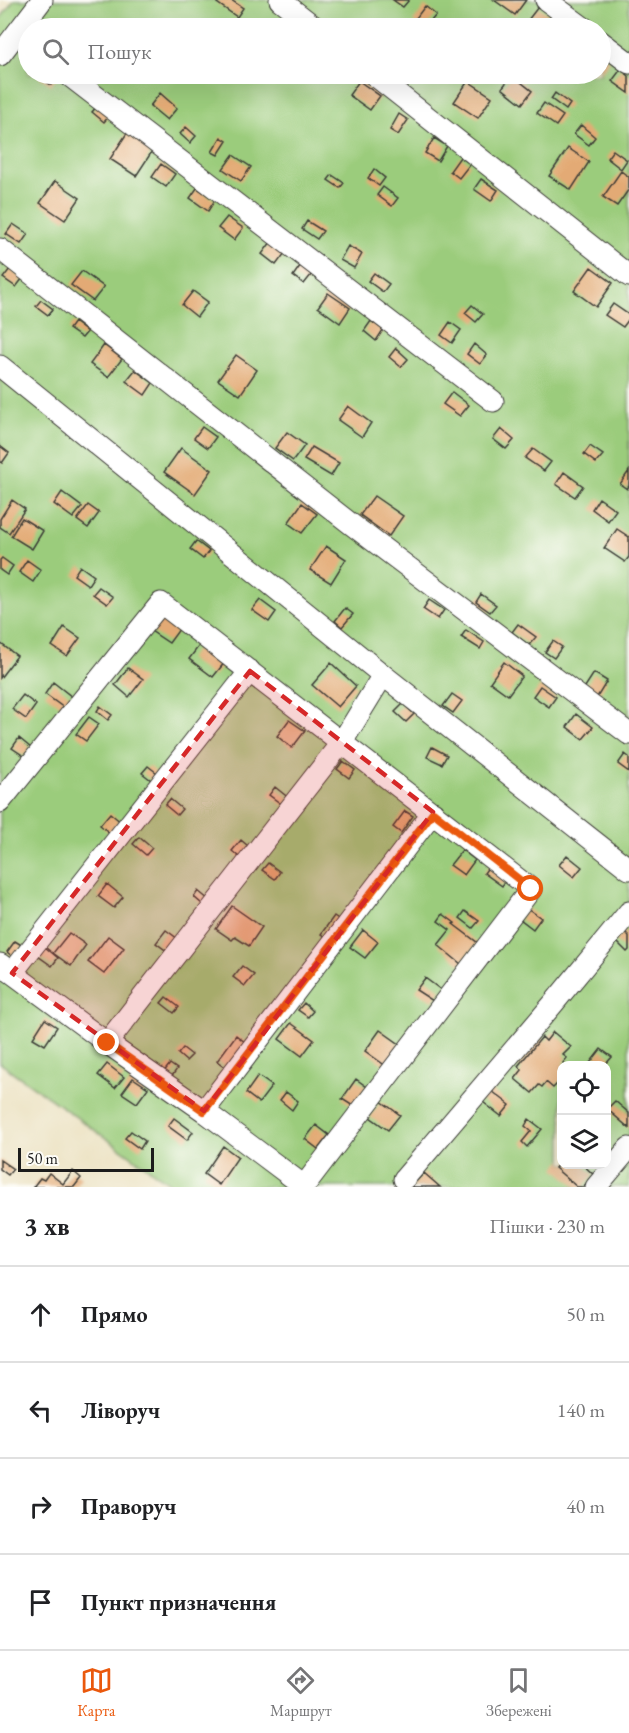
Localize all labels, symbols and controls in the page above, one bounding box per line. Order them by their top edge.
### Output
search box [18,18,611,84]
icon: search [39,35,72,68]
text: Пошук [87,37,151,66]
route start [517,875,543,901]
route end [93,1029,119,1055]
map controls [557,1061,611,1169]
button: locate [557,1061,611,1115]
button: layers [557,1115,611,1169]
scale bar [18,1145,154,1172]
text: 50 m [27,1148,58,1169]
text: 3 хв [24,1209,70,1243]
text: Пішки · 230 m [489,1213,605,1239]
icon: ahead [24,1298,57,1331]
text: Прямо [81,1300,148,1329]
text: 50 m [566,1301,605,1327]
icon: left [24,1394,57,1427]
text: Ліворуч [81,1396,160,1425]
text: 140 m [557,1397,605,1423]
icon: right [24,1490,57,1523]
text: Праворуч [81,1492,177,1521]
text: 40 m [566,1493,605,1519]
icon: arrive [24,1586,57,1619]
text: Пункт призначення [81,1588,276,1617]
tab: Карта [77,1664,116,1721]
tab: Маршрут [270,1664,331,1721]
tab: Збережені [486,1664,552,1721]

